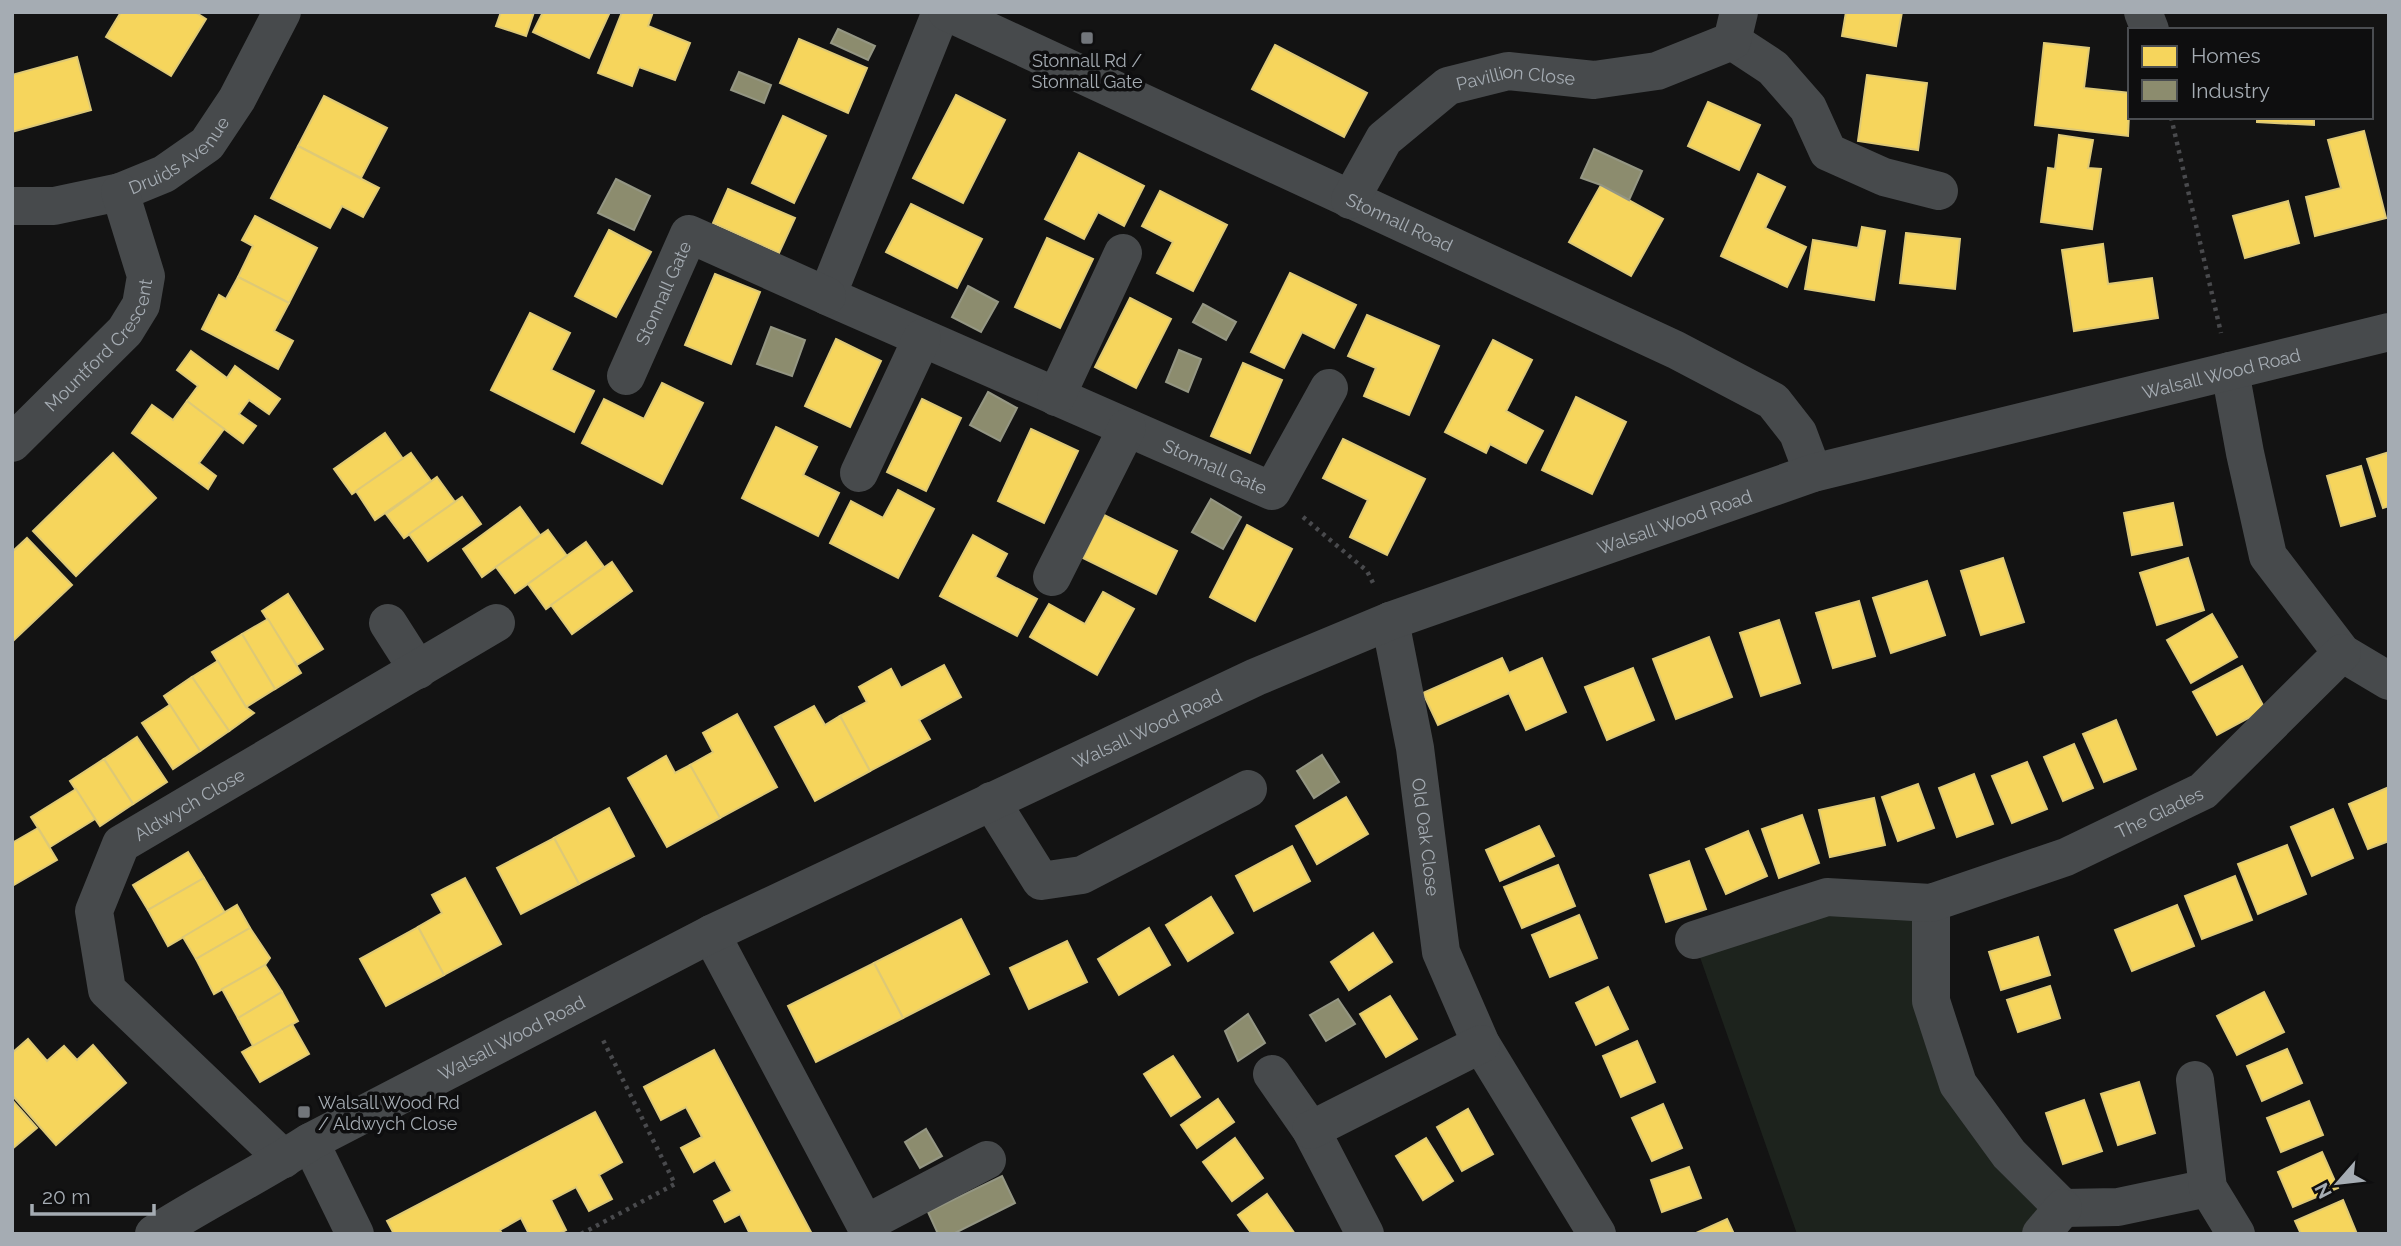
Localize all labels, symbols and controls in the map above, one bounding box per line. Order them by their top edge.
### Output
legend [2128,28,2373,119]
marker: Stonnall Rd / Stonnall Gate [1079,30,1095,46]
text: Homes [2191,43,2261,68]
place label: Stonnall Rd / Stonnall Gate [1031,50,1143,92]
street label: Pavillion Close [1454,60,1577,94]
text: Industry [2191,78,2270,103]
street label: Druids Avenue [125,112,233,198]
street label: Stonnall Road [1343,188,1456,256]
street label: Stonnall Gate [631,237,695,348]
street label: Mountford Crescent [40,277,156,415]
street label: Walsall Wood Road [2140,344,2303,403]
street label: Stonnall Gate [1160,434,1271,498]
street label: Walsall Wood Road [1594,485,1755,558]
street label: Walsall Wood Road [1069,684,1225,772]
street label: Aldwych Close [130,763,248,845]
street label: Old Oak Close [1408,777,1444,898]
street label: The Glades [2112,782,2207,842]
street label: Walsall Wood Road [434,991,588,1084]
place label: Walsall Wood Rd / Aldwych Close [318,1092,460,1134]
marker: Walsall Wood Rd / Aldwych Close [296,1104,312,1120]
north arrow [2303,1148,2373,1218]
scale bar [32,1172,154,1216]
text: N [2310,1179,2336,1203]
text: 20 m [42,1184,90,1209]

